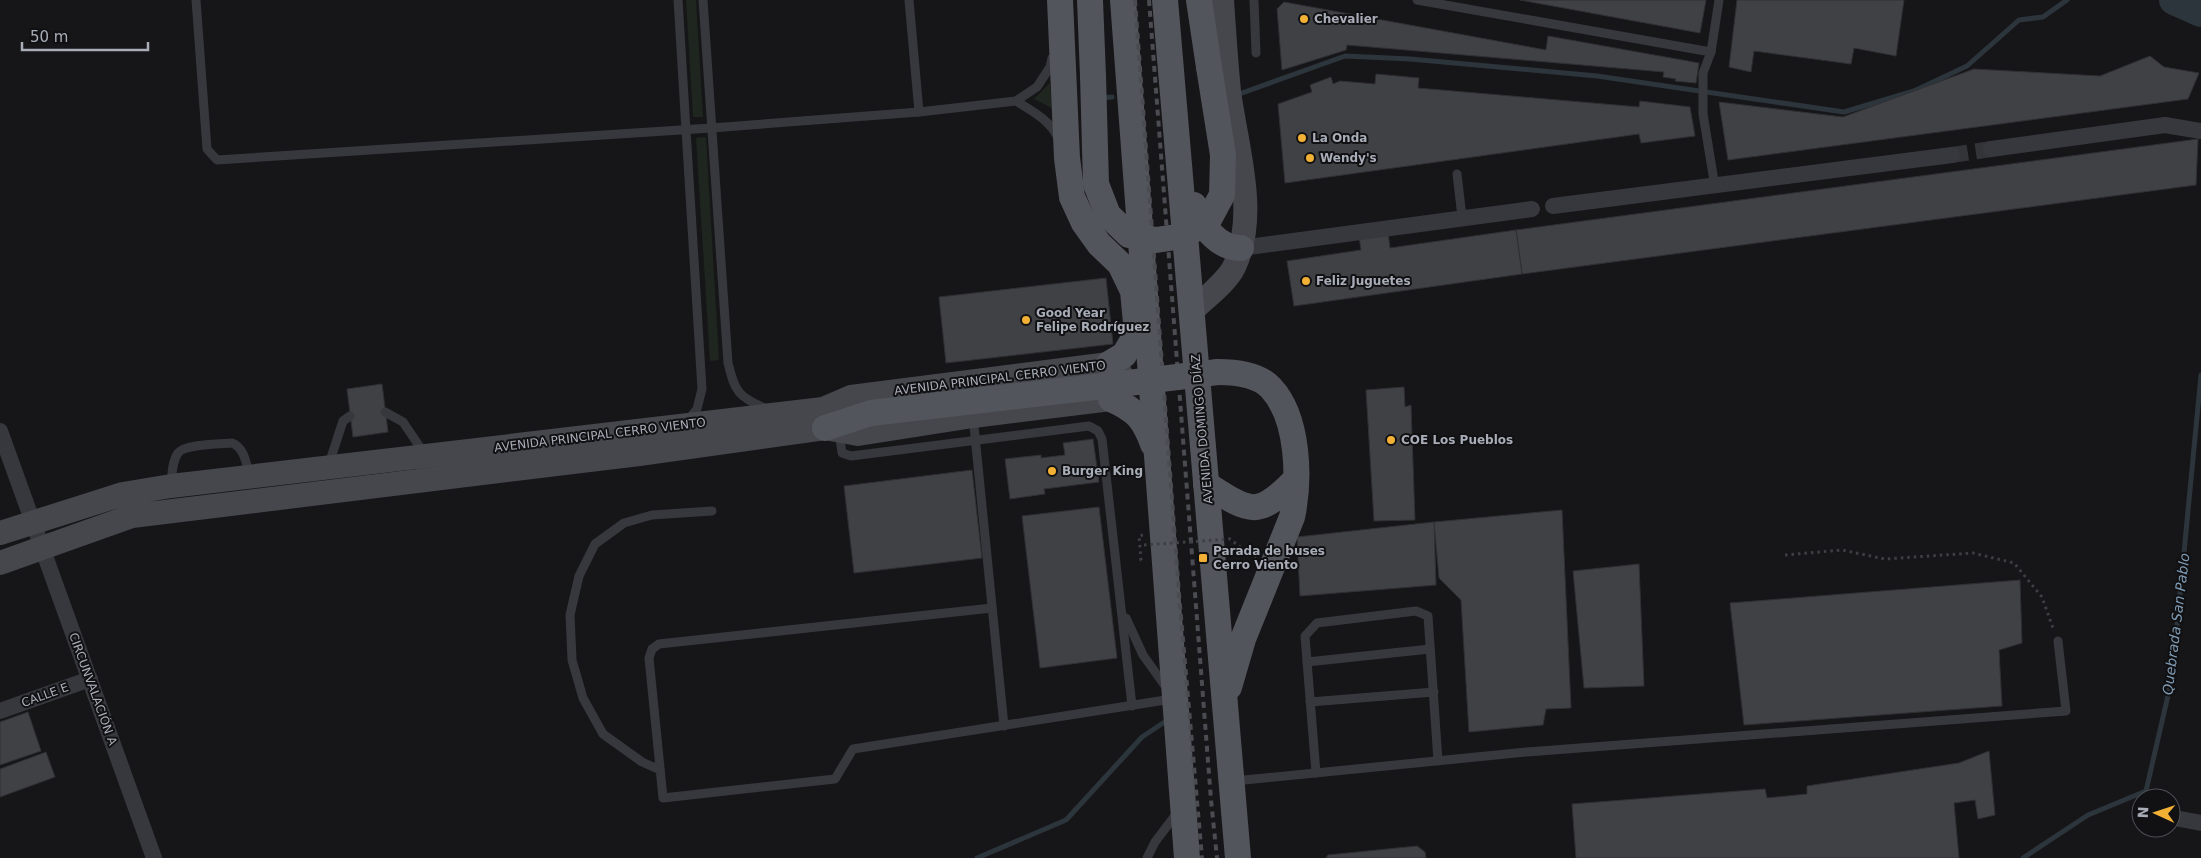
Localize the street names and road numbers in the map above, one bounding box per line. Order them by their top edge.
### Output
street label: AVENIDA DOMINGO DÍAZ [1187,354,1216,504]
street label: AVENIDA PRINCIPAL CERRO VIENTO [893,358,1107,398]
street label: AVENIDA PRINCIPAL CERRO VIENTO [493,415,707,455]
street label: CIRCUNVALACIÓN A [66,630,121,748]
street label: CALLE E [20,680,70,710]

